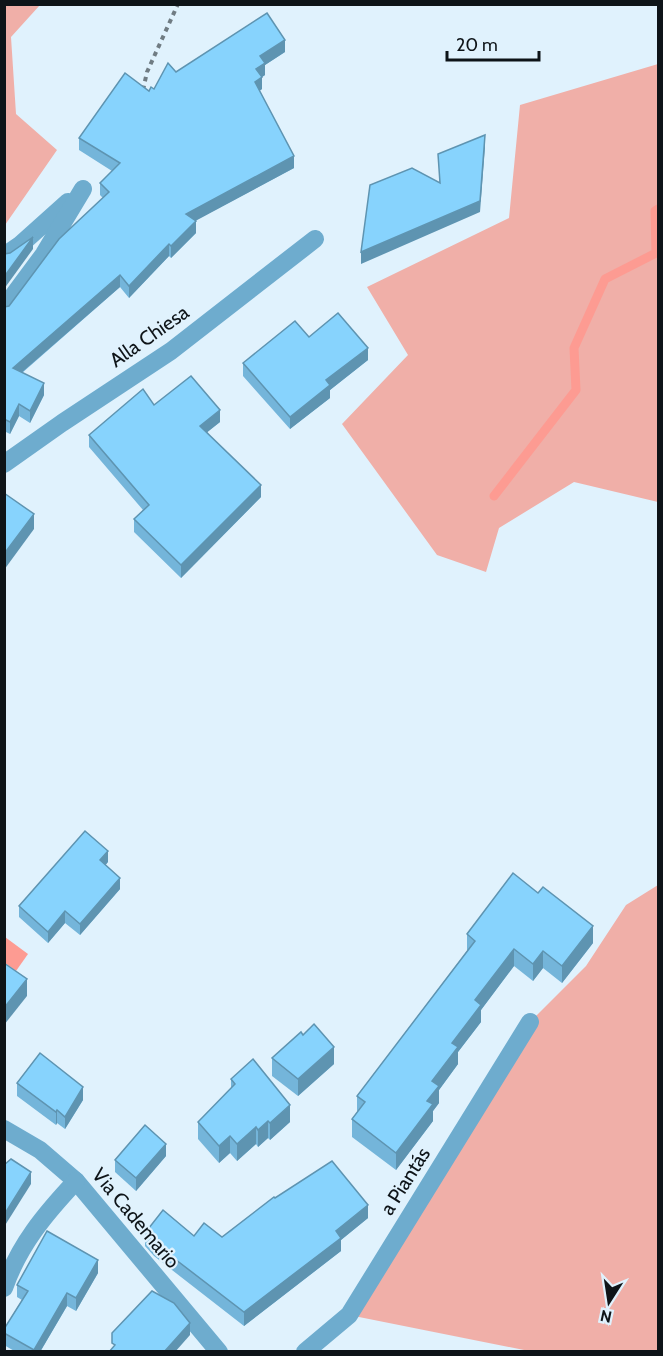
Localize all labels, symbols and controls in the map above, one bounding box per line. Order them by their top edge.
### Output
scale bar [447,24,538,62]
text: 20 m [456,34,498,56]
street label: Alla Chiesa [105,300,194,372]
street label: a Piantás [375,1143,435,1219]
street label: Via Cademario [87,1163,185,1273]
north arrow [579,1272,639,1332]
text: N [598,1306,613,1327]

